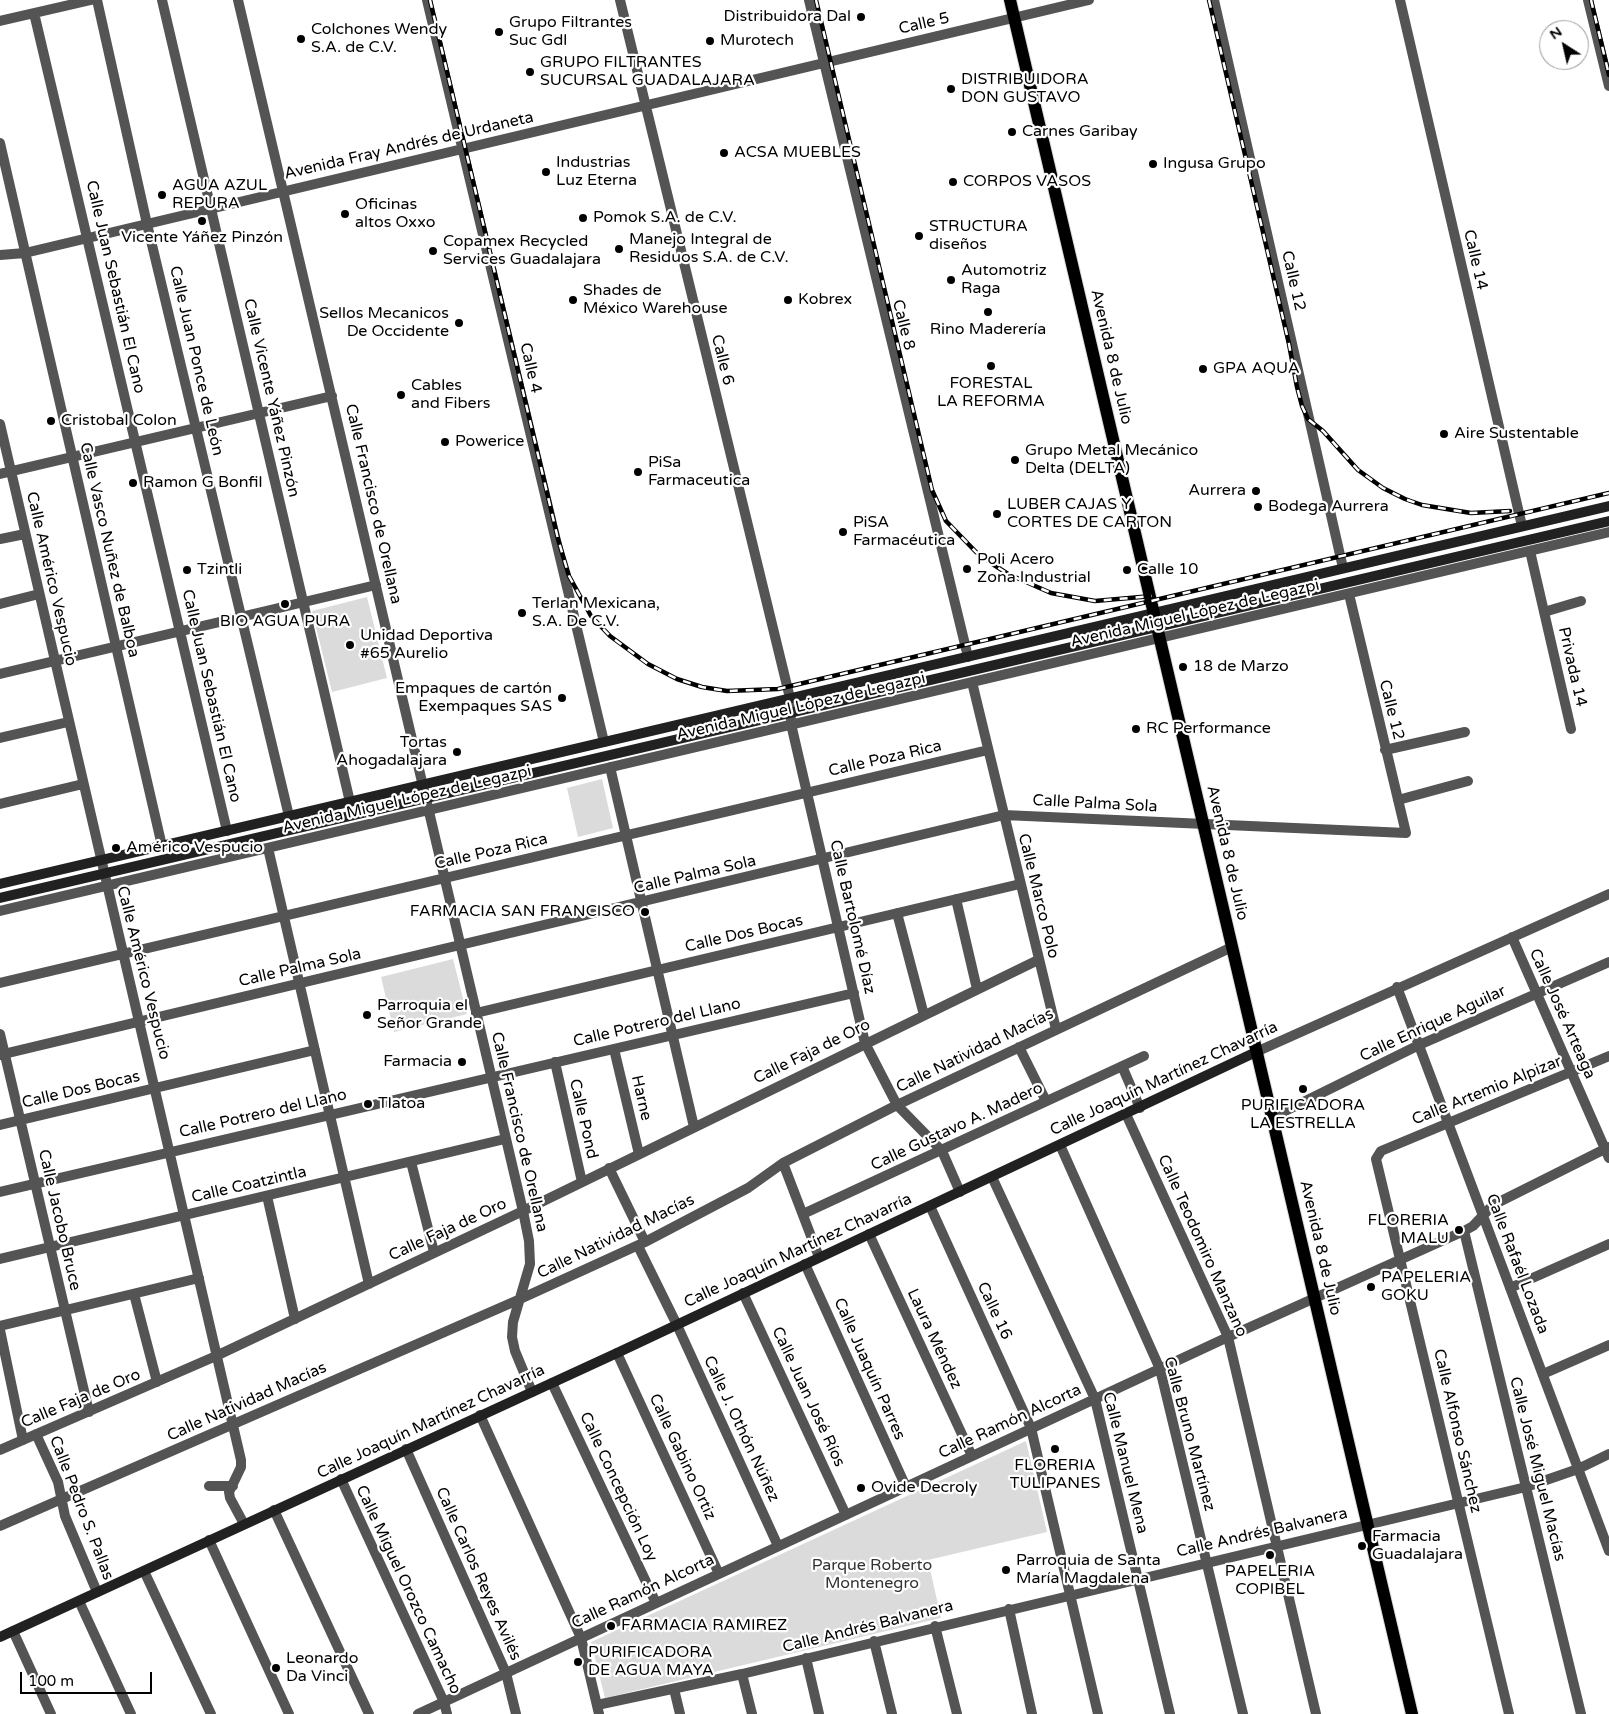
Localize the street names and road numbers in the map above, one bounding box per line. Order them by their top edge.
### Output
street label: Calle 5 [897,9,951,39]
street label: Avenida Fray Andrés de Urdaneta [282,108,536,184]
street label: Calle Juan Sebastián El Cano [81,179,149,395]
street label: Calle 14 [1459,228,1491,292]
street label: Calle 12 [1277,249,1309,313]
street label: Calle Juan Ponce de León [165,264,227,458]
street label: Avenida 8 de Julio [1086,288,1136,426]
street label: Calle Vicente Yáñez Pinzón [239,297,303,499]
street label: Calle 8 [887,298,919,352]
street label: Calle 6 [706,333,738,387]
street label: Calle 4 [515,341,545,395]
street label: Calle Francisco de Orellana [341,402,405,606]
street label: Calle Vasco Nuñez de Balboa [75,441,143,659]
street label: Calle Américo Vespucio [22,490,80,668]
street label: Avenida Miguel López de Legazpi [1069,576,1321,652]
street label: Calle Juan Sebastián El Cano [177,588,245,804]
street label: Privada 14 [1553,625,1591,709]
street label: Avenida Miguel López de Legazpi [675,669,927,745]
street label: Calle 12 [1374,678,1408,742]
street label: Calle Poza Rica [827,737,943,781]
street label: Avenida Miguel López de Legazpi [281,762,533,838]
street label: Avenida 8 de Julio [1202,784,1252,922]
street label: Calle Palma Sola [1032,791,1158,817]
street label: Calle Poza Rica [433,830,549,874]
street label: Calle Marco Polo [1013,832,1063,960]
street label: Calle Bartolomé Díaz [825,838,879,996]
street label: Calle Palma Sola [632,852,758,898]
street label: Calle Américo Vespucio [112,884,174,1062]
street label: Calle Dos Bocas [683,911,805,957]
street label: Calle Palma Sola [237,945,363,991]
street label: Calle José Arteaga [1525,946,1599,1082]
street label: Calle Enrique Aguilar [1357,982,1509,1066]
street label: Calle Potrero del Llano [571,994,743,1052]
street label: Calle Natividad Macías [893,1005,1057,1097]
street label: Calle Faja de Oro [750,1015,874,1089]
street label: Calle Joaquín Martínez Chavarría [1047,1018,1281,1140]
street label: Calle Francisco de Orellana [487,1030,551,1234]
street label: Calle Artemio Alpizar [1409,1052,1565,1130]
street label: Calle Dos Bocas [20,1067,142,1113]
street label: Harne [626,1073,656,1123]
street label: Calle Pond [564,1077,602,1161]
street label: Calle Gustavo A. Madero [868,1079,1046,1175]
street label: Calle Potrero del Llano [177,1085,349,1143]
street label: Calle Jacobo Bruce [33,1148,85,1292]
street label: Calle Teodomiro Manzano [1153,1152,1251,1340]
street label: Calle Coatzintla [190,1162,308,1208]
street label: Avenida 8 de Julio [1295,1179,1345,1317]
street label: Calle Joaquín Martínez Chavarría [681,1190,915,1312]
street label: Calle Natividad Macías [534,1191,698,1283]
street label: Calle Rafaél Lozada [1481,1191,1553,1337]
street label: Calle Faja de Oro [386,1194,510,1266]
street label: Calle 16 [972,1279,1016,1343]
street label: Laura Méndez [902,1286,966,1392]
street label: Calle Juaquín Parres [829,1295,909,1443]
street label: Calle Juan José Ríos [767,1324,849,1470]
street label: Calle Alfonso Sánchez [1429,1347,1485,1515]
street label: Calle J. Othón Núñez [699,1353,783,1505]
street label: Calle Bruno Martínez [1159,1355,1219,1513]
street label: Calle Natividad Macías [164,1358,330,1446]
street label: Calle Joaquín Martínez Chavarría [314,1361,548,1483]
street label: Calle Faja de Oro [18,1365,144,1433]
street label: Calle José Miguel Macías [1505,1375,1569,1563]
street label: Calle Ramón Alcorta [936,1380,1084,1464]
street label: Calle Manuel Mena [1098,1390,1152,1536]
street label: Calle Gabino Ortiz [644,1391,720,1523]
street label: Calle Concepción Loy [575,1409,661,1565]
street label: Calle Pedro S. Pallas [45,1433,117,1583]
street label: Calle Miguel Orozco Camacho [351,1483,465,1697]
street label: Calle Carlos Reyes Avilés [431,1485,525,1663]
street label: Calle Andrés Balvanera [1175,1504,1349,1562]
street label: Calle Ramón Alcorta [569,1550,717,1634]
street label: Calle Andrés Balvanera [781,1597,955,1657]

